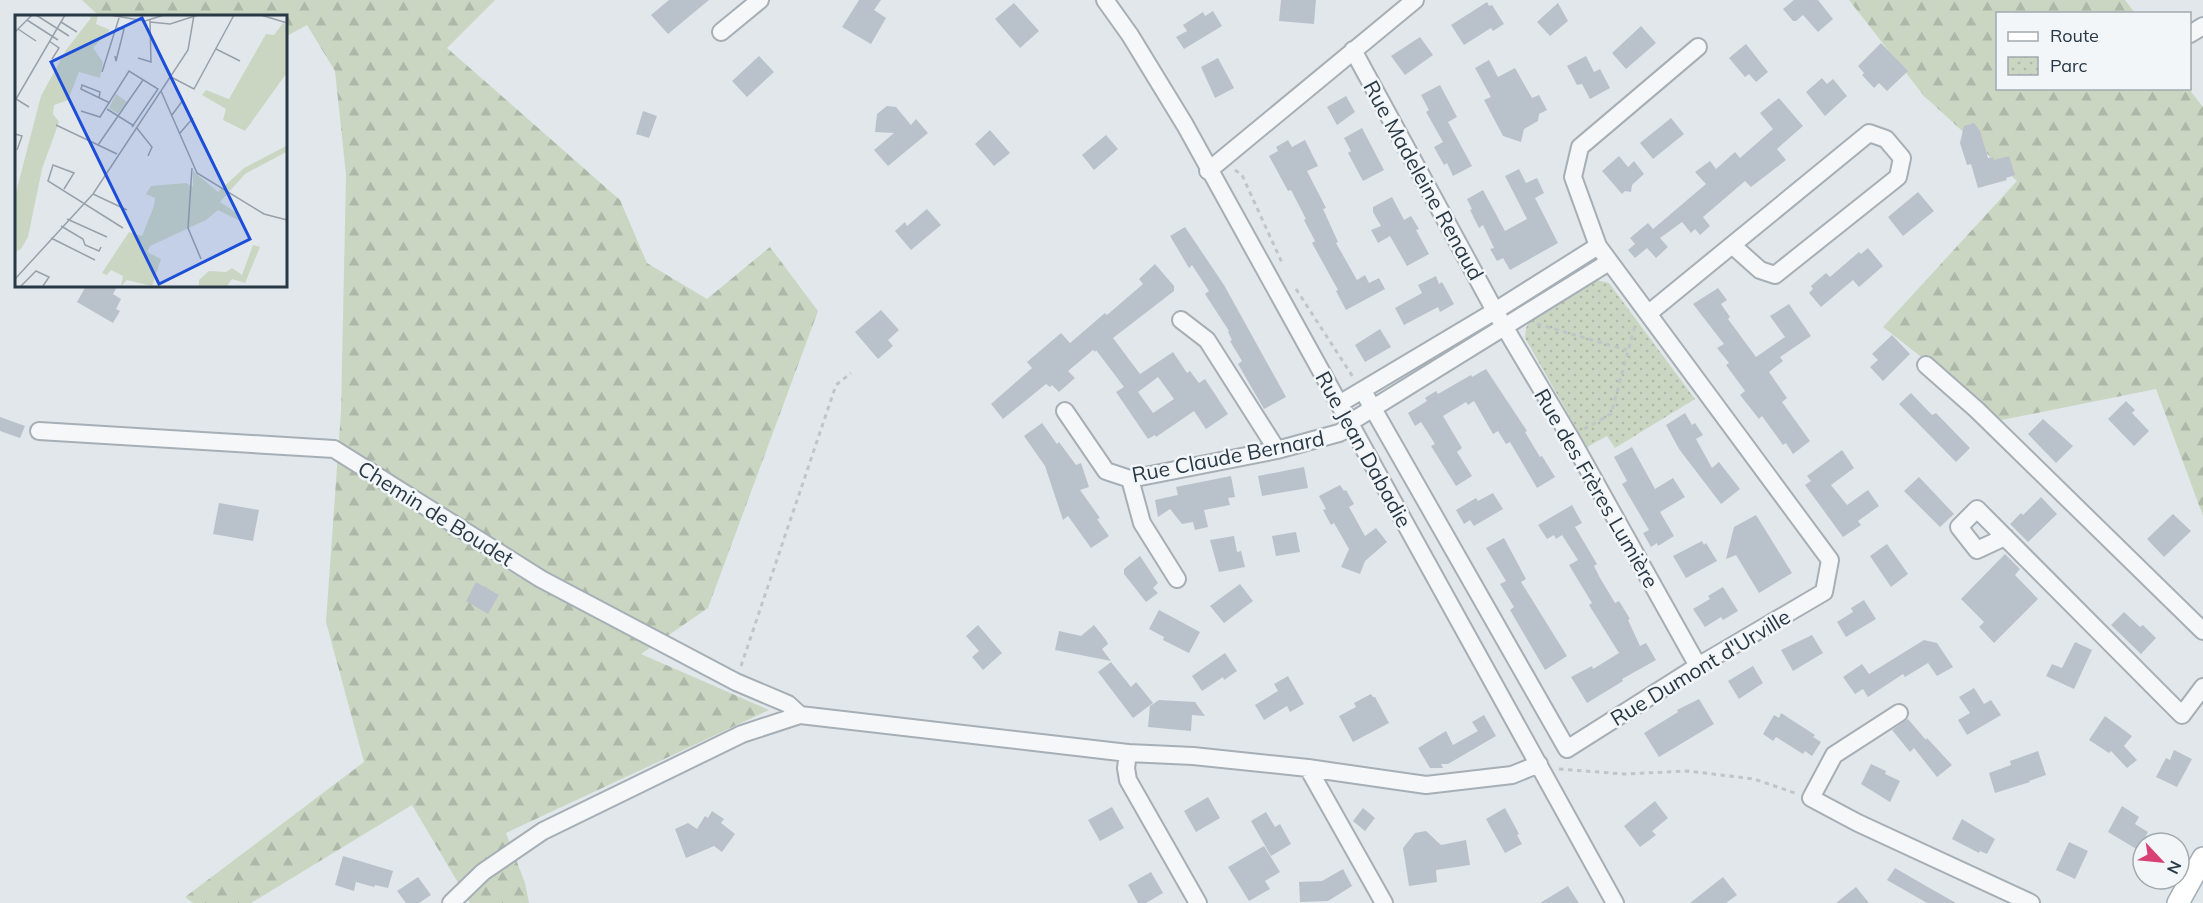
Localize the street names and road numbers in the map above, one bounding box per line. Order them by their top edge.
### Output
street label: Rue Madeleine Renaud [1358,76,1490,284]
street label: Rue Jean Dabadie [1310,366,1418,532]
street label: Rue des Frères Lumière [1529,384,1665,592]
street label: Rue Claude Bernard [1130,425,1326,487]
street label: Chemin de Boudet [353,455,519,571]
street label: Rue Dumont d'Urville [1605,603,1795,731]

